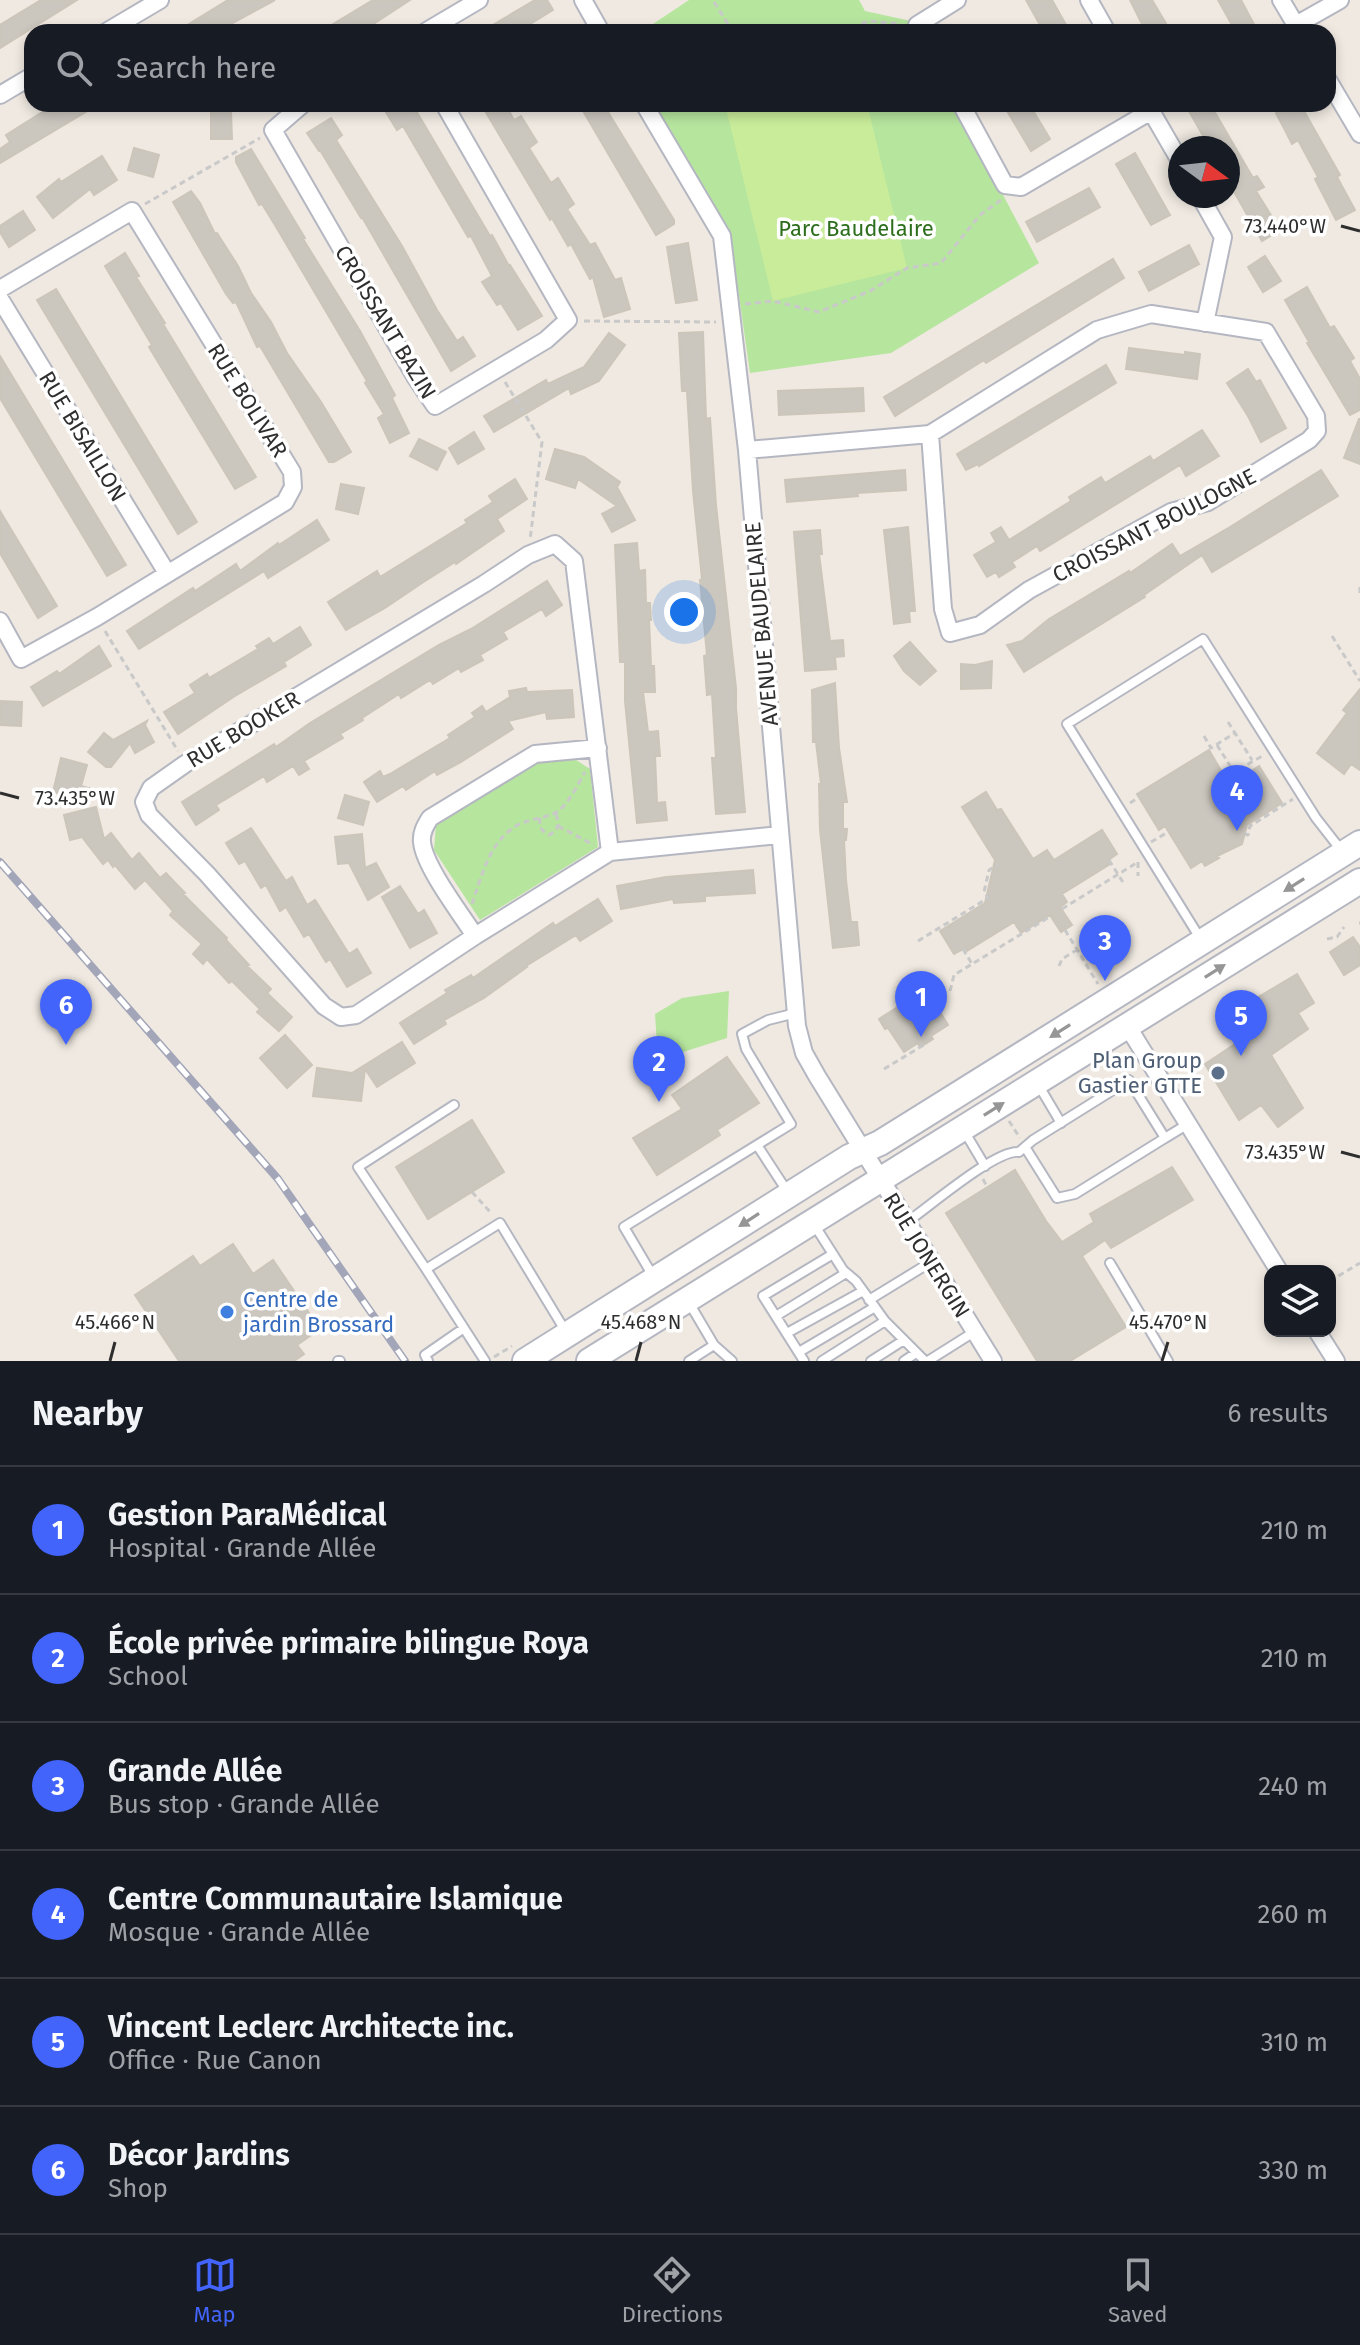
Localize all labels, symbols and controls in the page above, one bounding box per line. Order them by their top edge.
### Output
search box [24,24,1336,112]
icon: search [52,46,96,90]
text: Search here [116,50,276,86]
north arrow [1168,136,1240,208]
text: 73.440°W [1244,214,1327,238]
park label: Parc Baudelaire [778,215,934,242]
street label: CROISSANT BAZIN [329,241,442,404]
street label: RUE BOLIVAR [202,338,293,462]
street label: RUE BISAILLON [33,366,132,506]
street label: CROISSANT BOULOGNE [1048,462,1260,588]
street label: AVENUE BAUDELAIRE [739,521,784,727]
your location [664,592,704,632]
street label: RUE BOOKER [182,685,305,774]
pin: 4 [1211,765,1263,831]
text: 73.435°W [35,786,115,810]
one-way arrow [1283,877,1305,891]
pin: 3 [1079,915,1131,981]
one-way arrow [1204,965,1226,979]
pin: 1 [895,971,947,1037]
pin: 6 [40,979,92,1045]
pin: 5 [1215,990,1267,1056]
one-way arrow [1049,1023,1071,1037]
pin: 2 [633,1036,685,1102]
place label: Plan Group Gastier GTTE [1078,1047,1202,1099]
marker: Plan Group Gastier GTTE [1209,1064,1227,1082]
one-way arrow [984,1101,1005,1116]
text: 73.435°W [1245,1140,1325,1164]
street label: RUE JONERGIN [877,1188,976,1323]
one-way arrow [738,1213,759,1228]
map controls [1264,1265,1336,1337]
button: layers [1264,1265,1336,1337]
place label: Centre de jardin Brossard [242,1286,394,1338]
marker: Centre de jardin Brossard [218,1303,236,1321]
text: 45.466°N [75,1310,155,1334]
text: 45.468°N [600,1310,682,1334]
text: 45.470°N [1129,1310,1207,1334]
text: Nearby [32,1393,143,1434]
text: 6 results [1227,1398,1328,1429]
text: Gestion ParaMédical [108,1497,386,1533]
text: 1 [52,1515,64,1546]
text: 210 m [1261,1515,1328,1546]
text: Hospital · Grande Allée [108,1533,376,1564]
text: École privée primaire bilingue Roya [108,1625,589,1661]
text: 2 [51,1643,65,1674]
text: 210 m [1261,1643,1328,1674]
text: School [108,1661,188,1692]
text: Grande Allée [108,1753,282,1789]
text: 3 [51,1771,65,1802]
text: 240 m [1258,1771,1328,1802]
text: Bus stop · Grande Allée [108,1789,380,1820]
text: Centre Communautaire Islamique [108,1881,563,1917]
text: 4 [51,1899,65,1930]
text: 260 m [1258,1899,1328,1930]
text: Mosque · Grande Allée [108,1917,370,1948]
text: Vincent Leclerc Architecte inc. [108,2009,514,2045]
text: 5 [51,2027,65,2058]
text: 310 m [1261,2027,1328,2058]
text: Office · Rue Canon [108,2045,322,2076]
text: Décor Jardins [108,2137,290,2173]
text: 6 [51,2155,65,2186]
text: 330 m [1258,2155,1328,2186]
text: Shop [108,2173,168,2204]
tab: Map [193,2253,237,2328]
tab: Directions [622,2253,723,2328]
tab: Saved [1108,2253,1167,2328]

